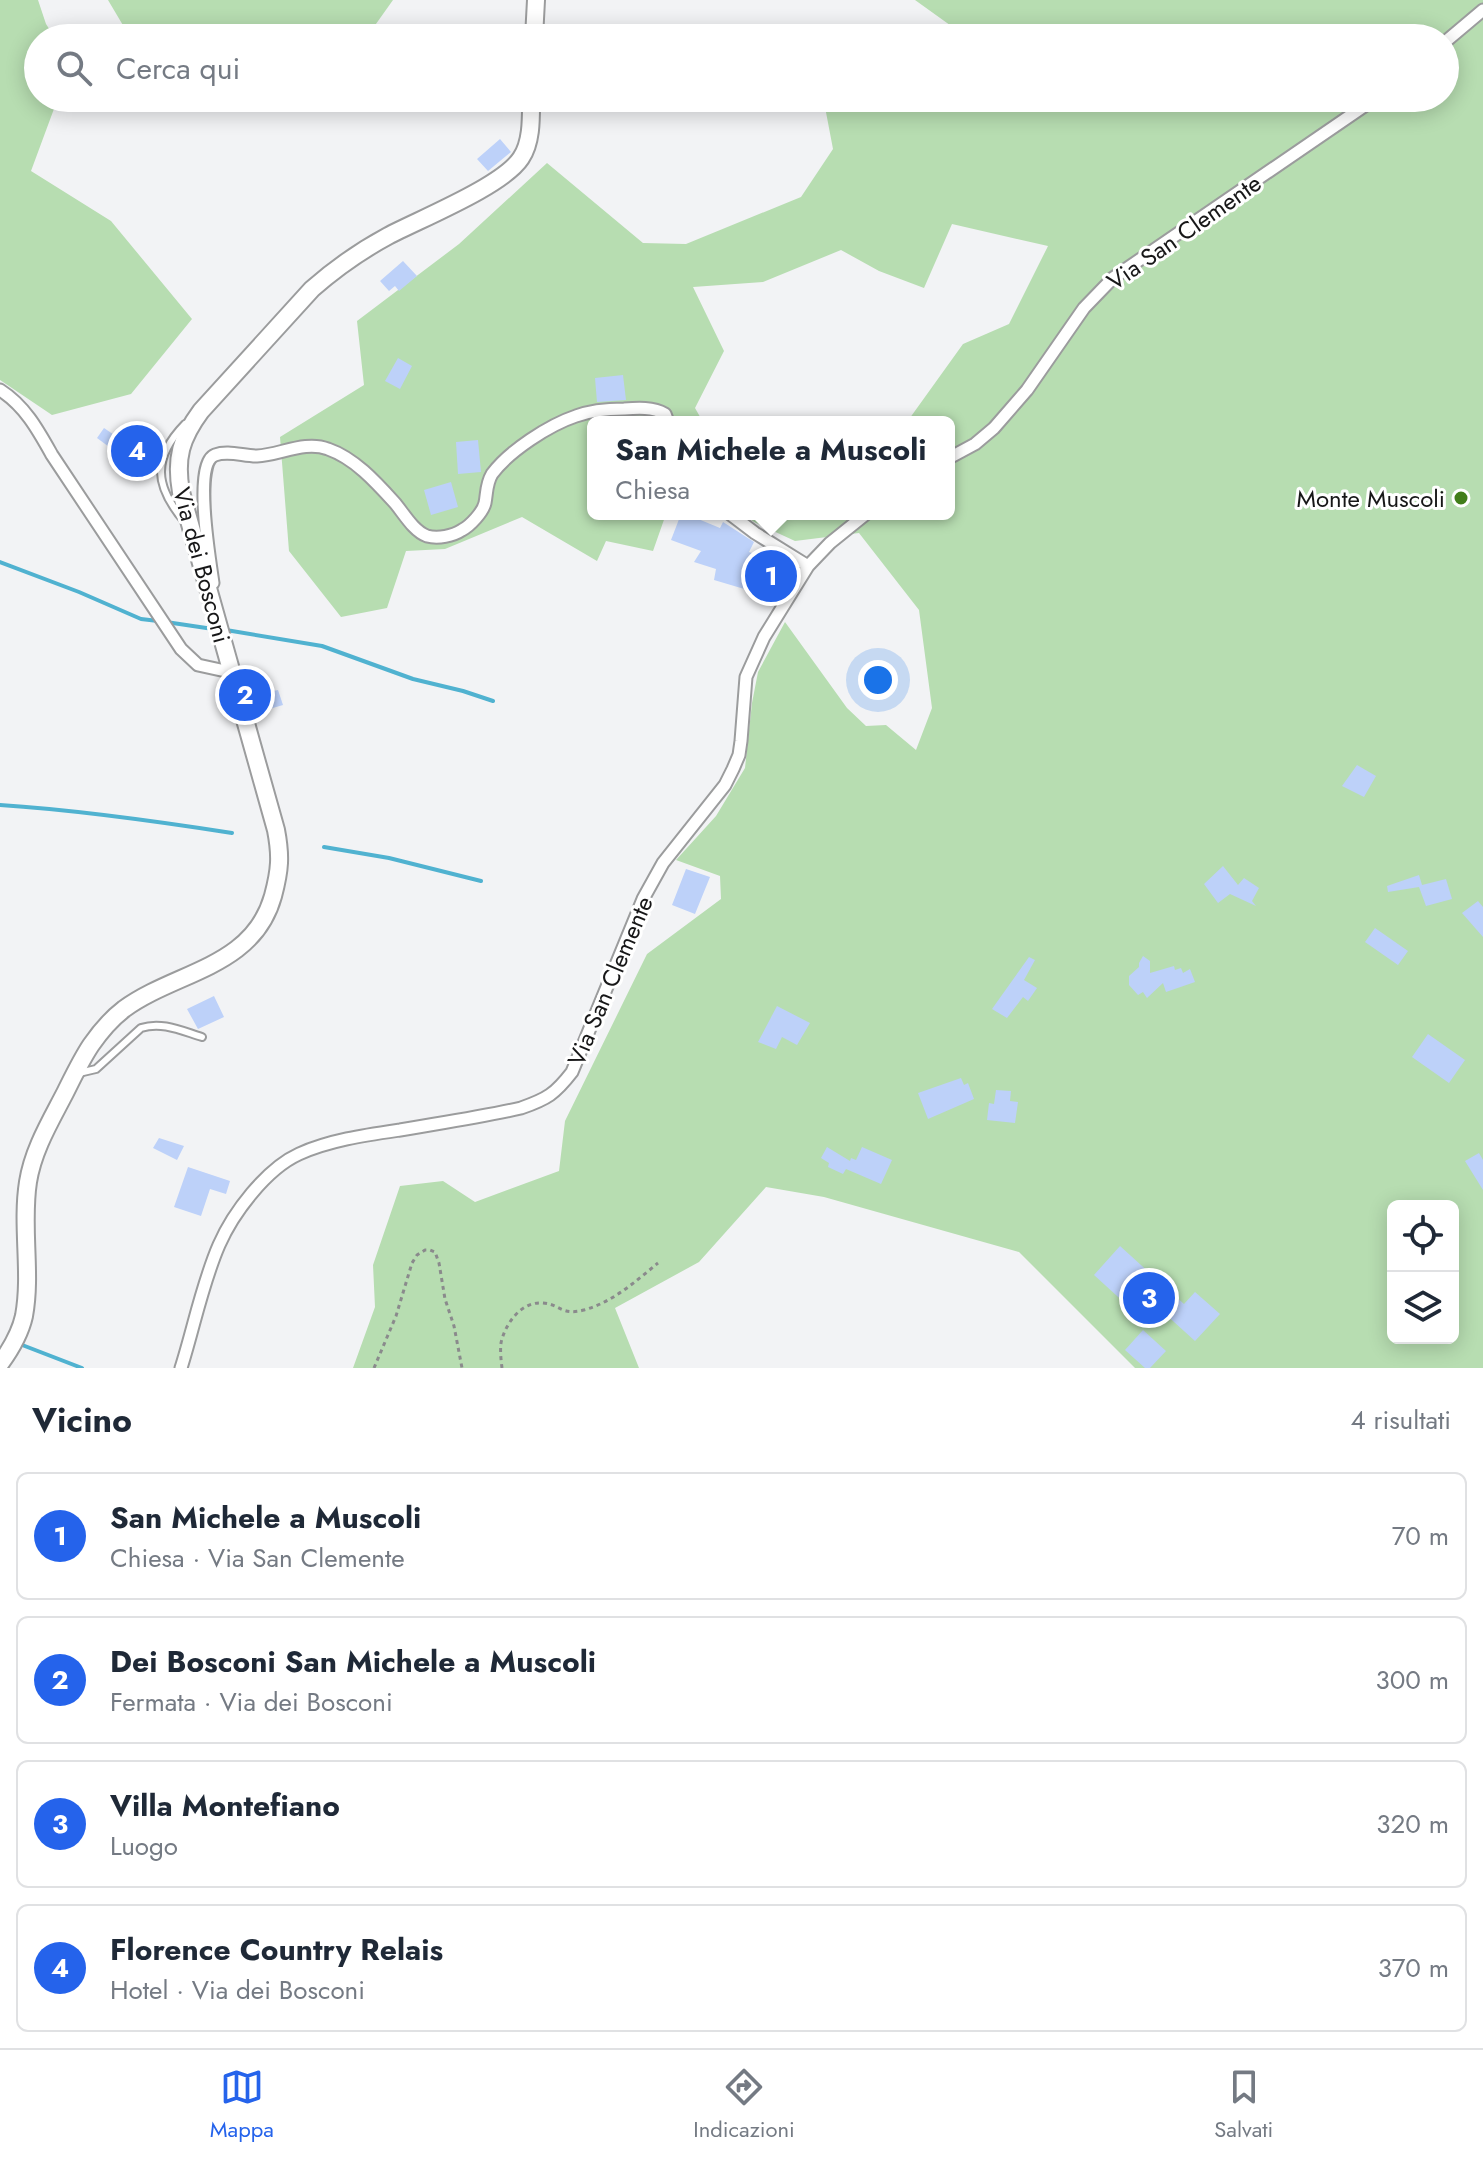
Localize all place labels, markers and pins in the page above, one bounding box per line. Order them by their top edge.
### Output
pin: 4 [111,421,163,481]
place label: Monte Muscoli [1296,481,1445,516]
marker: Monte Muscoli [1452,489,1470,507]
pin: 1 [745,546,797,606]
pin: 2 [219,665,271,725]
pin: 3 [1123,1268,1175,1328]

